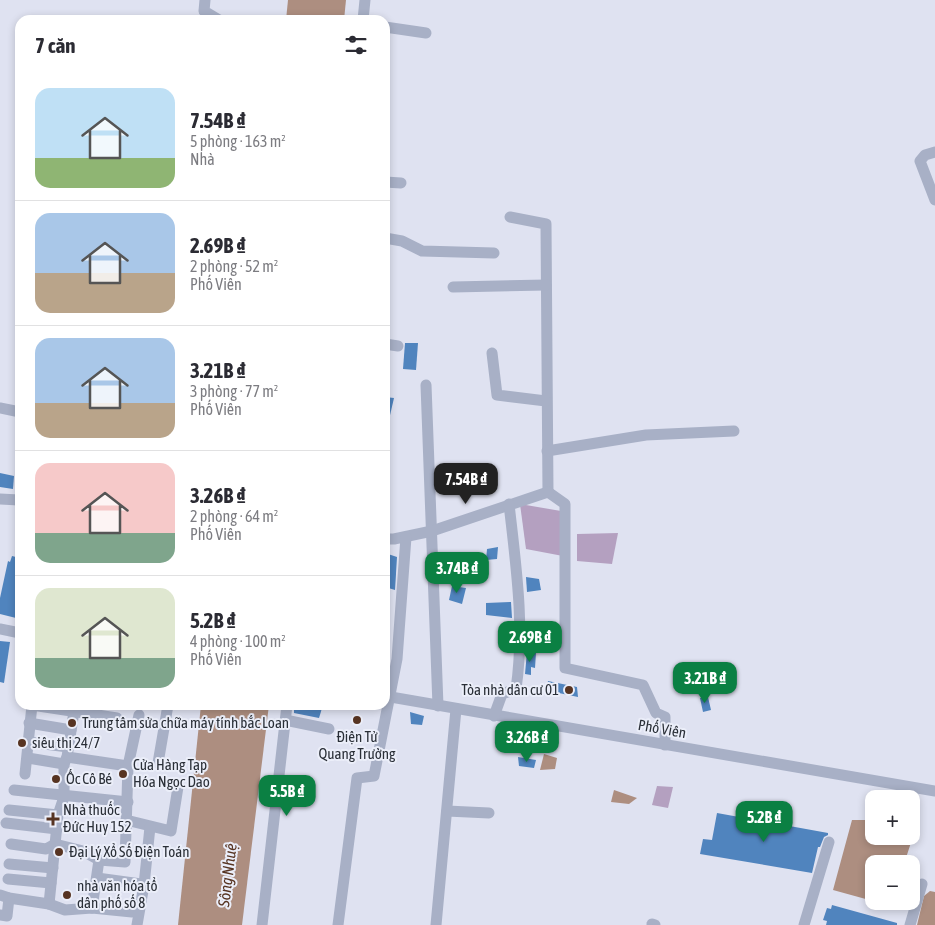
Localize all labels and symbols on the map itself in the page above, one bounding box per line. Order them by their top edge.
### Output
pin: 7.54B ₫ [420,462,512,505]
pin: 3.74B ₫ [411,552,503,594]
pin: 2.69B ₫ [484,620,576,663]
pin: 3.21B ₫ [659,662,751,704]
place label: Tòa nhà dân cư 01 [461,681,559,698]
marker: Tòa nhà dân cư 01 [563,684,575,696]
place label: Trung tâm sửa chữa máy tính bắc Loan [82,714,289,731]
marker: Điện Tử Quang Trường [351,714,363,726]
street label: Phố Viên [637,716,688,741]
marker: Trung tâm sửa chữa máy tính bắc Loan [66,717,78,729]
pin: 3.26B ₫ [481,720,573,763]
place label: Điện Tử Quang Trường [319,728,396,762]
place label: siêu thị 24/7 [32,734,100,751]
marker: siêu thị 24/7 [16,737,28,749]
place label: Cửa Hàng Tạp Hóa Ngọc Dao [133,756,210,790]
marker: Cửa Hàng Tạp Hóa Ngọc Dao [117,768,129,780]
place label: Ốc Cô Bé [66,769,112,787]
marker: Ốc Cô Bé [50,773,62,785]
pin: 5.5B ₫ [246,774,328,817]
pin: 5.2B ₫ [723,800,805,843]
place label: Nhà thuốc Đức Huy 152 [63,801,132,835]
marker: Nhà thuốc Đức Huy 152 [47,813,59,825]
water label: Sông Nhuệ [214,842,241,909]
place label: Đại Lý Xổ Số Điện Toán [69,843,189,860]
marker: Đại Lý Xổ Số Điện Toán [53,846,65,858]
place label: nhà văn hóa tổ dân phố số 8 [77,877,158,911]
marker: nhà văn hóa tổ dân phố số 8 [61,889,73,901]

